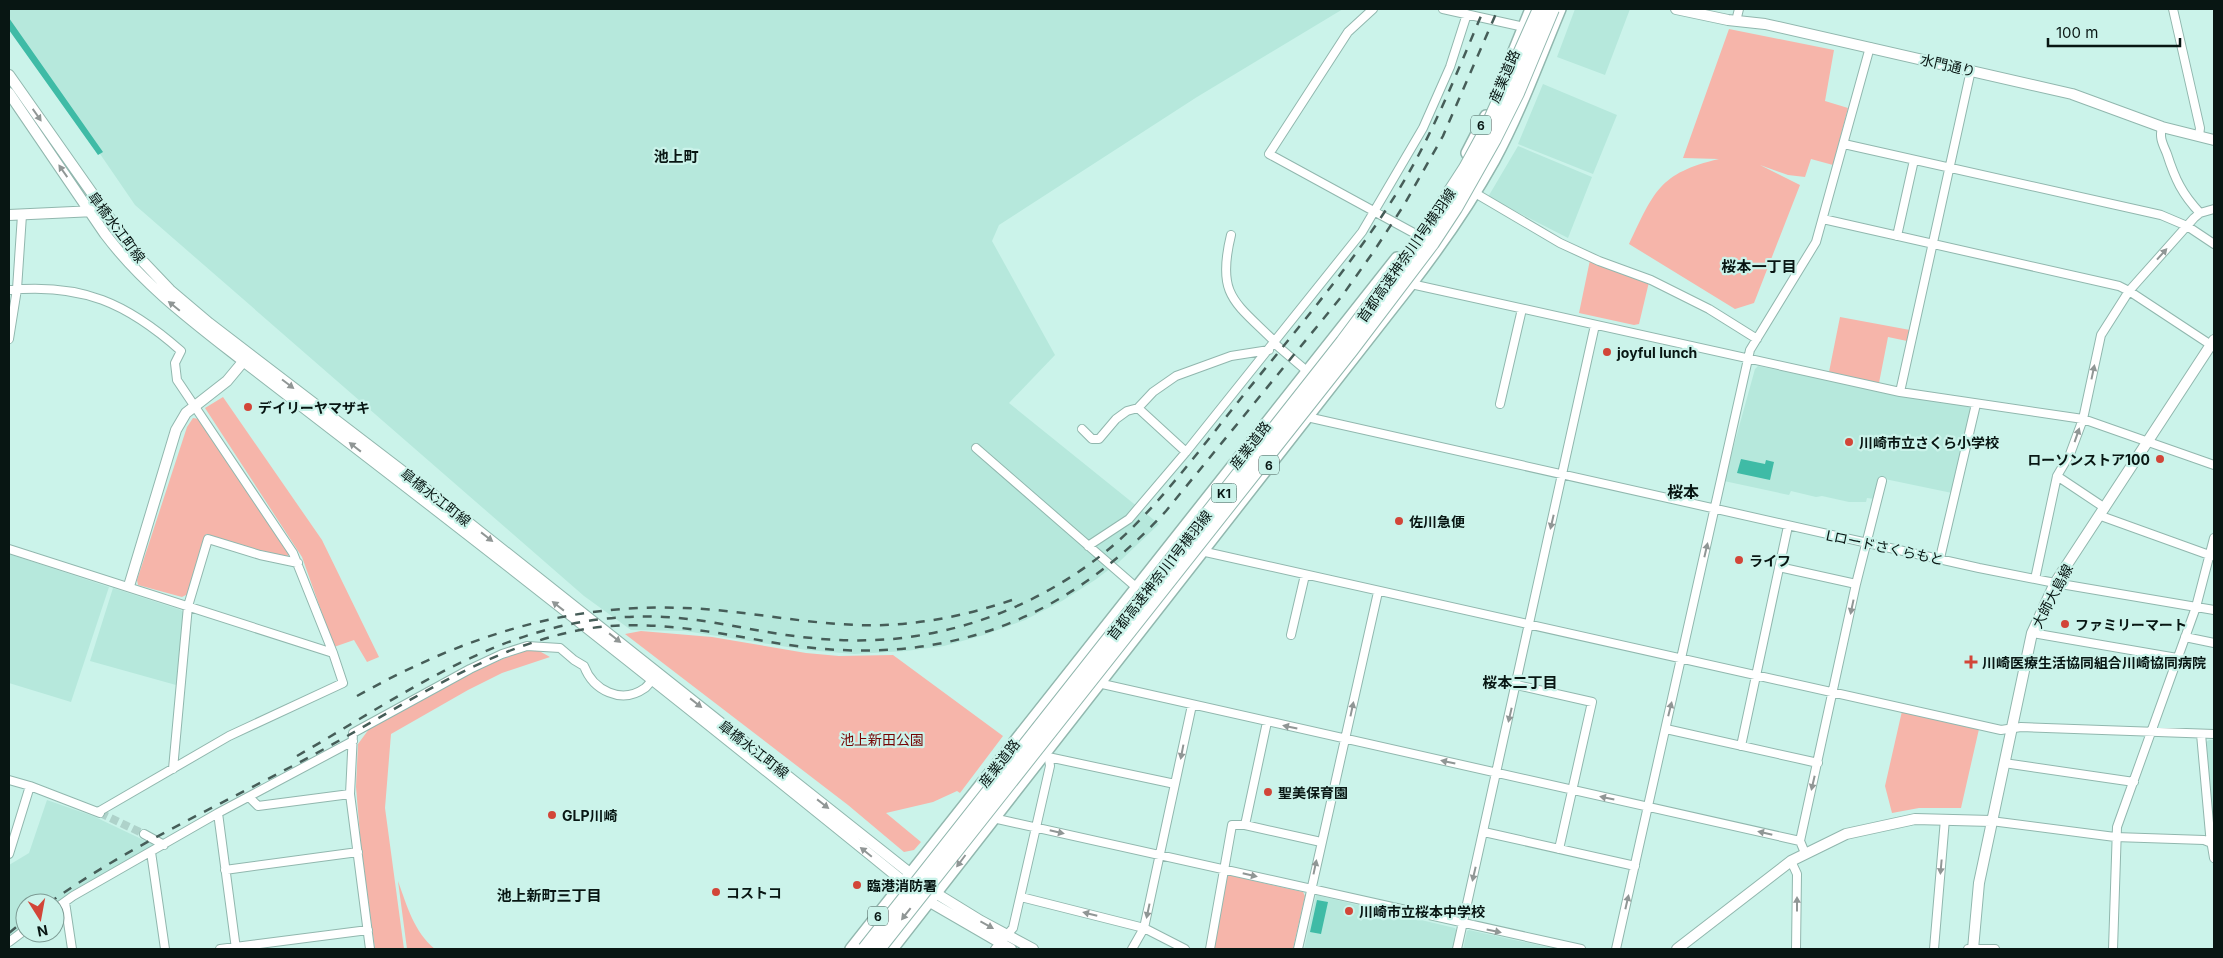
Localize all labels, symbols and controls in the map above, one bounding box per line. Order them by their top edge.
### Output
scale bar [2048,15,2180,47]
text: 100 m [2056,23,2098,42]
street label: 産業道路 [1485,47,1523,105]
street label: 水門通り [1919,50,1977,80]
one-way arrow [32,108,42,121]
road number: 6 [1471,116,1491,134]
district label: 池上町 [653,147,699,166]
one-way arrow [58,164,68,178]
street label: 首都高速神奈川1号横羽線 [1353,185,1459,325]
street label: 皐橋水江町線 [85,188,149,266]
one-way arrow [2156,249,2168,261]
district label: 桜本一丁目 [1721,257,1797,276]
one-way arrow [168,301,181,312]
place label: joyful lunch [1616,344,1697,361]
marker: joyful lunch [1601,346,1613,358]
one-way arrow [2089,364,2097,379]
one-way arrow [281,378,294,389]
place label: デイリーヤマザキ [258,399,370,416]
marker: デイリーヤマザキ [242,401,254,413]
street label: 産業道路 [1226,418,1274,472]
one-way arrow [2073,427,2081,442]
place label: 川崎市立さくら小学校 [1859,434,1999,451]
marker: 川崎市立さくら小学校 [1843,436,1855,448]
one-way arrow [349,441,362,452]
place label: ローソンストア100 [2027,451,2150,468]
marker: ローソンストア100 [2154,453,2166,465]
road number: 6 [1259,456,1279,474]
street label: 皐橋水江町線 [398,464,474,530]
district label: 桜本 [1667,482,1699,502]
road number: K1 [1212,483,1236,502]
street label: 首都高速神奈川1号横羽線 [1103,507,1215,643]
place label: 佐川急便 [1409,513,1465,530]
marker: 佐川急便 [1393,515,1405,527]
one-way arrow [1548,515,1556,530]
street label: Lロードさくらもと [1825,526,1945,568]
one-way arrow [480,532,493,543]
one-way arrow [1702,543,1710,558]
place label: ライフ [1749,552,1791,569]
marker: ライフ [1733,554,1745,566]
street label: 大師大島線 [2028,561,2076,631]
one-way arrow [1847,599,1855,615]
one-way arrow [552,601,565,612]
place label: ファミリーマート [2075,616,2187,633]
marker: ファミリーマート [2059,618,2071,630]
one-way arrow [608,633,621,644]
place label: 川崎医療生活協同組合川崎協同病院 [1982,654,2206,671]
marker: 川崎医療生活協同組合川崎協同病院 [1964,655,1978,669]
district label: 桜本二丁目 [1482,673,1558,692]
one-way arrow [689,697,702,708]
one-way arrow [1348,702,1356,717]
one-way arrow [1666,702,1674,717]
one-way arrow [1506,708,1514,723]
street label: 皐橋水江町線 [716,716,792,782]
one-way arrow [1282,723,1297,731]
park label: 池上新田公園 [840,731,924,748]
street label: 産業道路 [975,736,1023,790]
one-way arrow [1177,745,1185,761]
one-way arrow [1440,758,1456,766]
one-way arrow [1809,775,1817,790]
place label: 聖美保育園 [1278,784,1348,801]
marker: 聖美保育園 [1262,786,1274,798]
one-way arrow [1598,794,1614,802]
one-way arrow [816,798,829,809]
place label: GLP川崎 [562,807,618,824]
marker: GLP川崎 [546,809,558,821]
one-way arrow [1050,829,1066,837]
one-way arrow [1757,829,1773,837]
one-way arrow [860,846,873,857]
one-way arrow [955,854,966,867]
one-way arrow [1312,859,1320,875]
one-way arrow [1936,859,1944,875]
one-way arrow [1470,866,1478,881]
one-way arrow [1243,872,1259,880]
place label: 臨港消防署 [867,877,937,894]
marker: 臨港消防署 [851,879,863,891]
place label: コストコ [726,884,782,901]
district label: 池上新町三丁目 [496,886,602,905]
marker: コストコ [710,886,722,898]
north arrow [15,893,65,943]
one-way arrow [1623,894,1631,909]
one-way arrow [1793,896,1801,912]
place label: 川崎市立桜本中学校 [1359,903,1485,920]
one-way arrow [1143,904,1151,920]
marker: 川崎市立桜本中学校 [1343,905,1355,917]
road number: 6 [868,906,888,926]
one-way arrow [901,907,912,920]
one-way arrow [1083,910,1098,918]
one-way arrow [980,920,993,929]
text: N [36,922,49,941]
one-way arrow [1486,927,1502,935]

